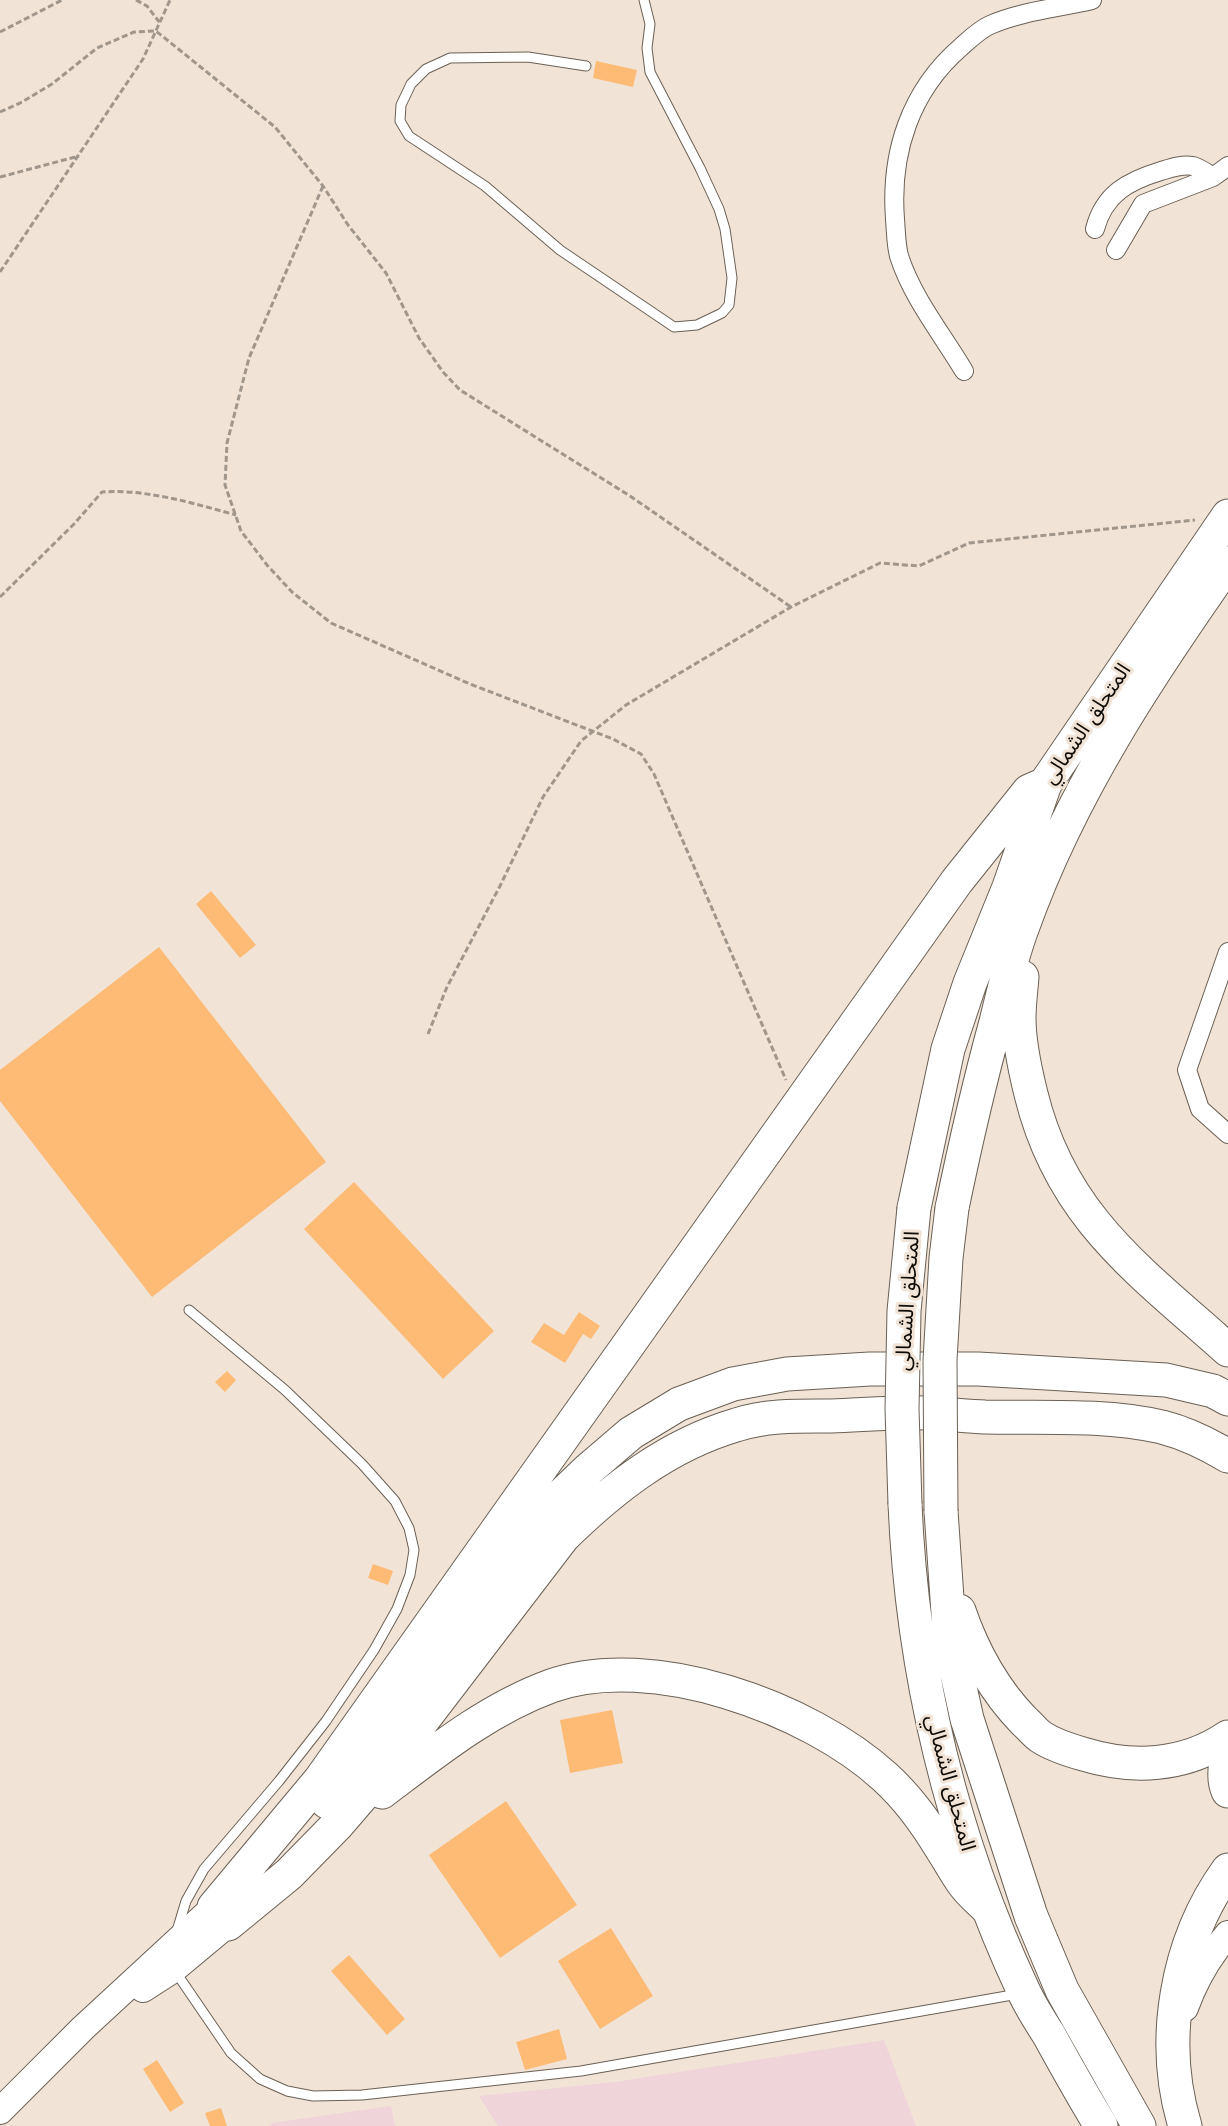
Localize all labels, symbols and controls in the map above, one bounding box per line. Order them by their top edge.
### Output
street label: المتحلق الشمالي [1037,659,1137,789]
street label: المتحلق الشمالي [891,1230,925,1372]
street label: المتحلق الشمالي [920,1712,980,1854]

